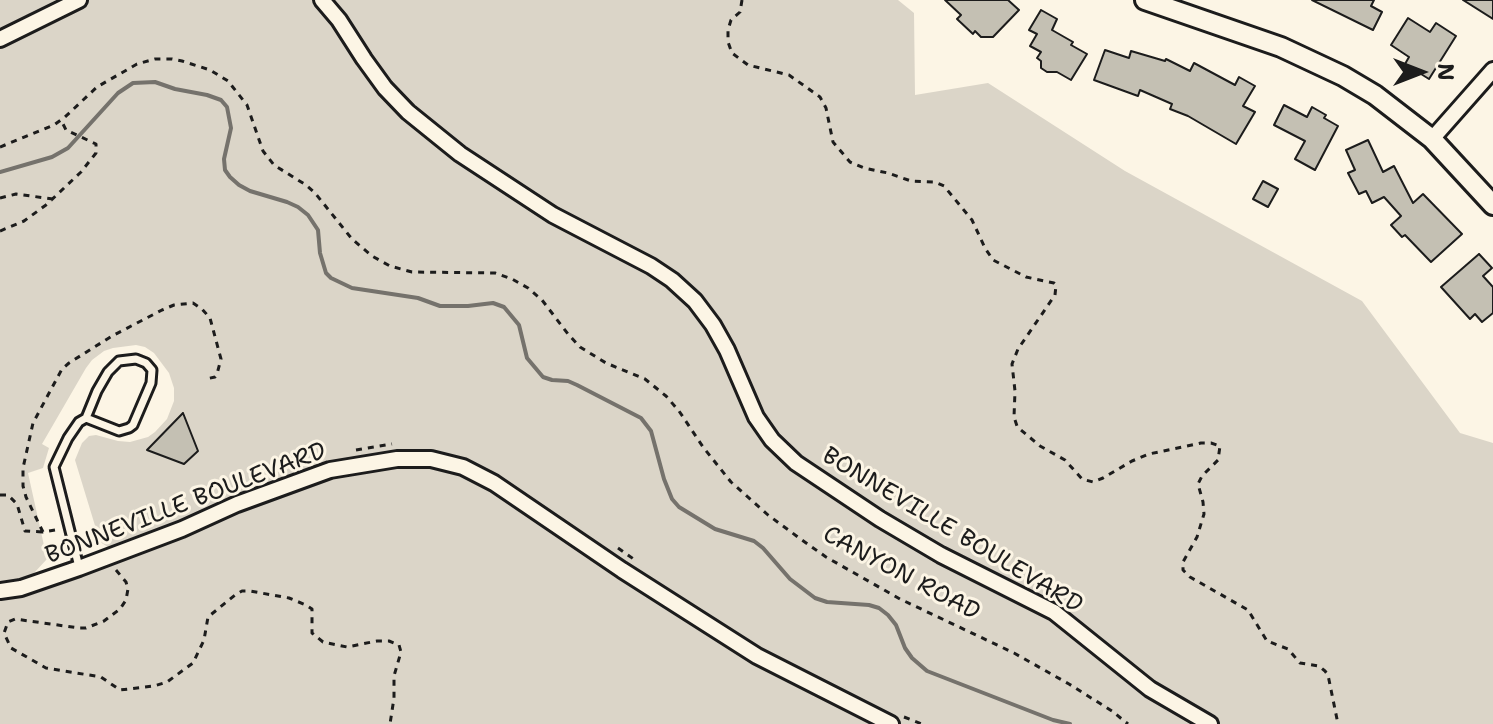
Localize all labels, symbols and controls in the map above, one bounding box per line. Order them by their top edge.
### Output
north arrow [1381,32,1461,112]
text: N [1431,63,1460,81]
street label: BONNEVILLE BOULEVARD [41,437,331,571]
street label: BONNEVILLE BOULEVARD [817,442,1087,620]
street label: CANYON ROAD [818,521,984,627]

